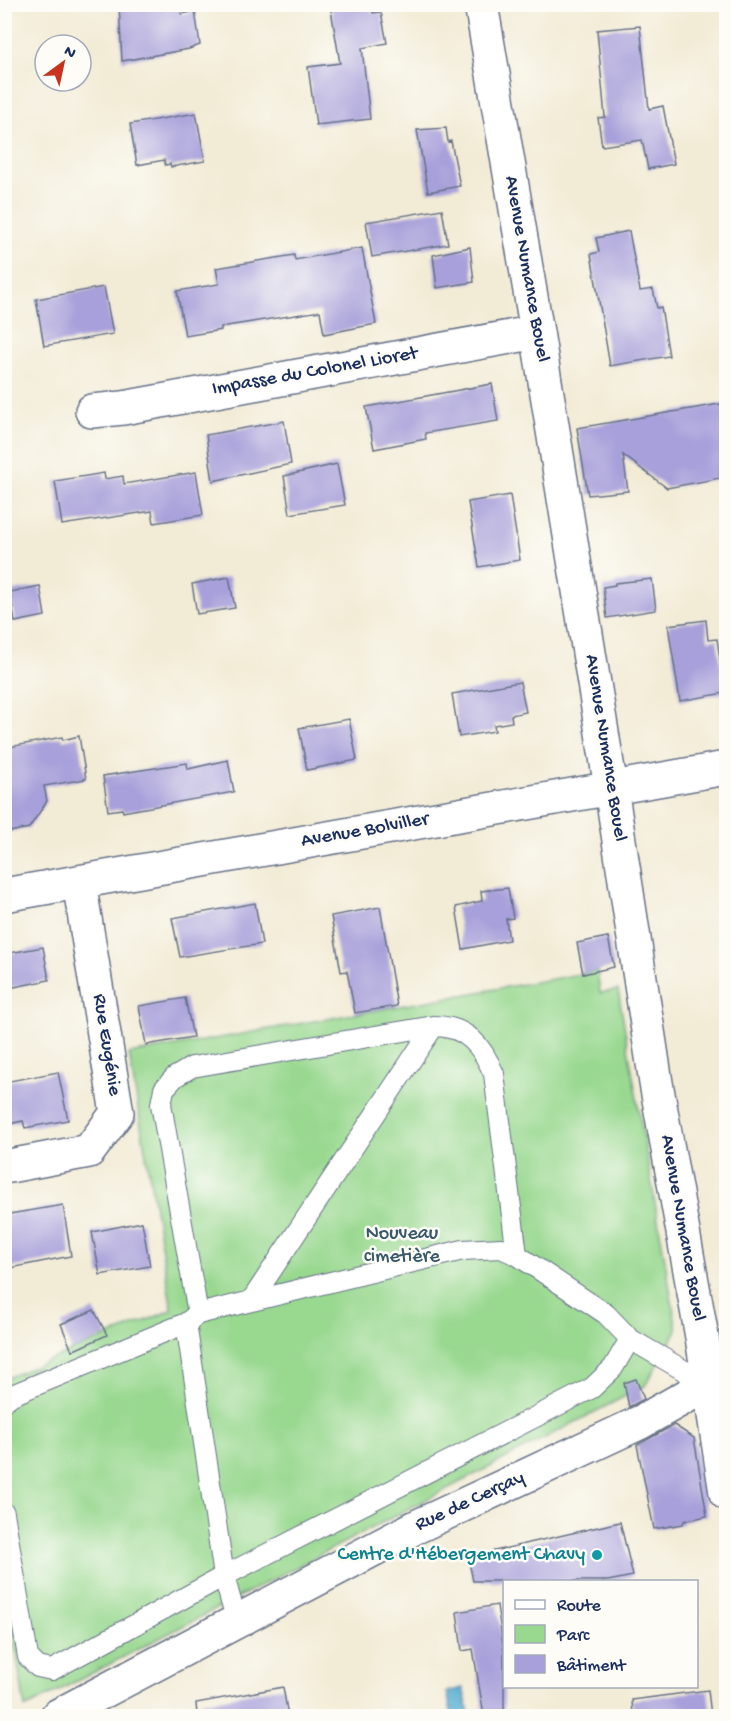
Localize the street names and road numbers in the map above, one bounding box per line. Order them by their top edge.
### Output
street label: Avenue Numance Bouel [498,174,554,364]
street label: Impasse du Colonel Lioret [211,342,421,401]
street label: Avenue Numance Bouel [579,653,631,843]
street label: Avenue Bolviller [299,808,433,854]
street label: Rue Eugénie [87,993,125,1098]
street label: Avenue Numance Bouel [654,1133,710,1323]
street label: Rue de Cerçay [412,1467,528,1537]

